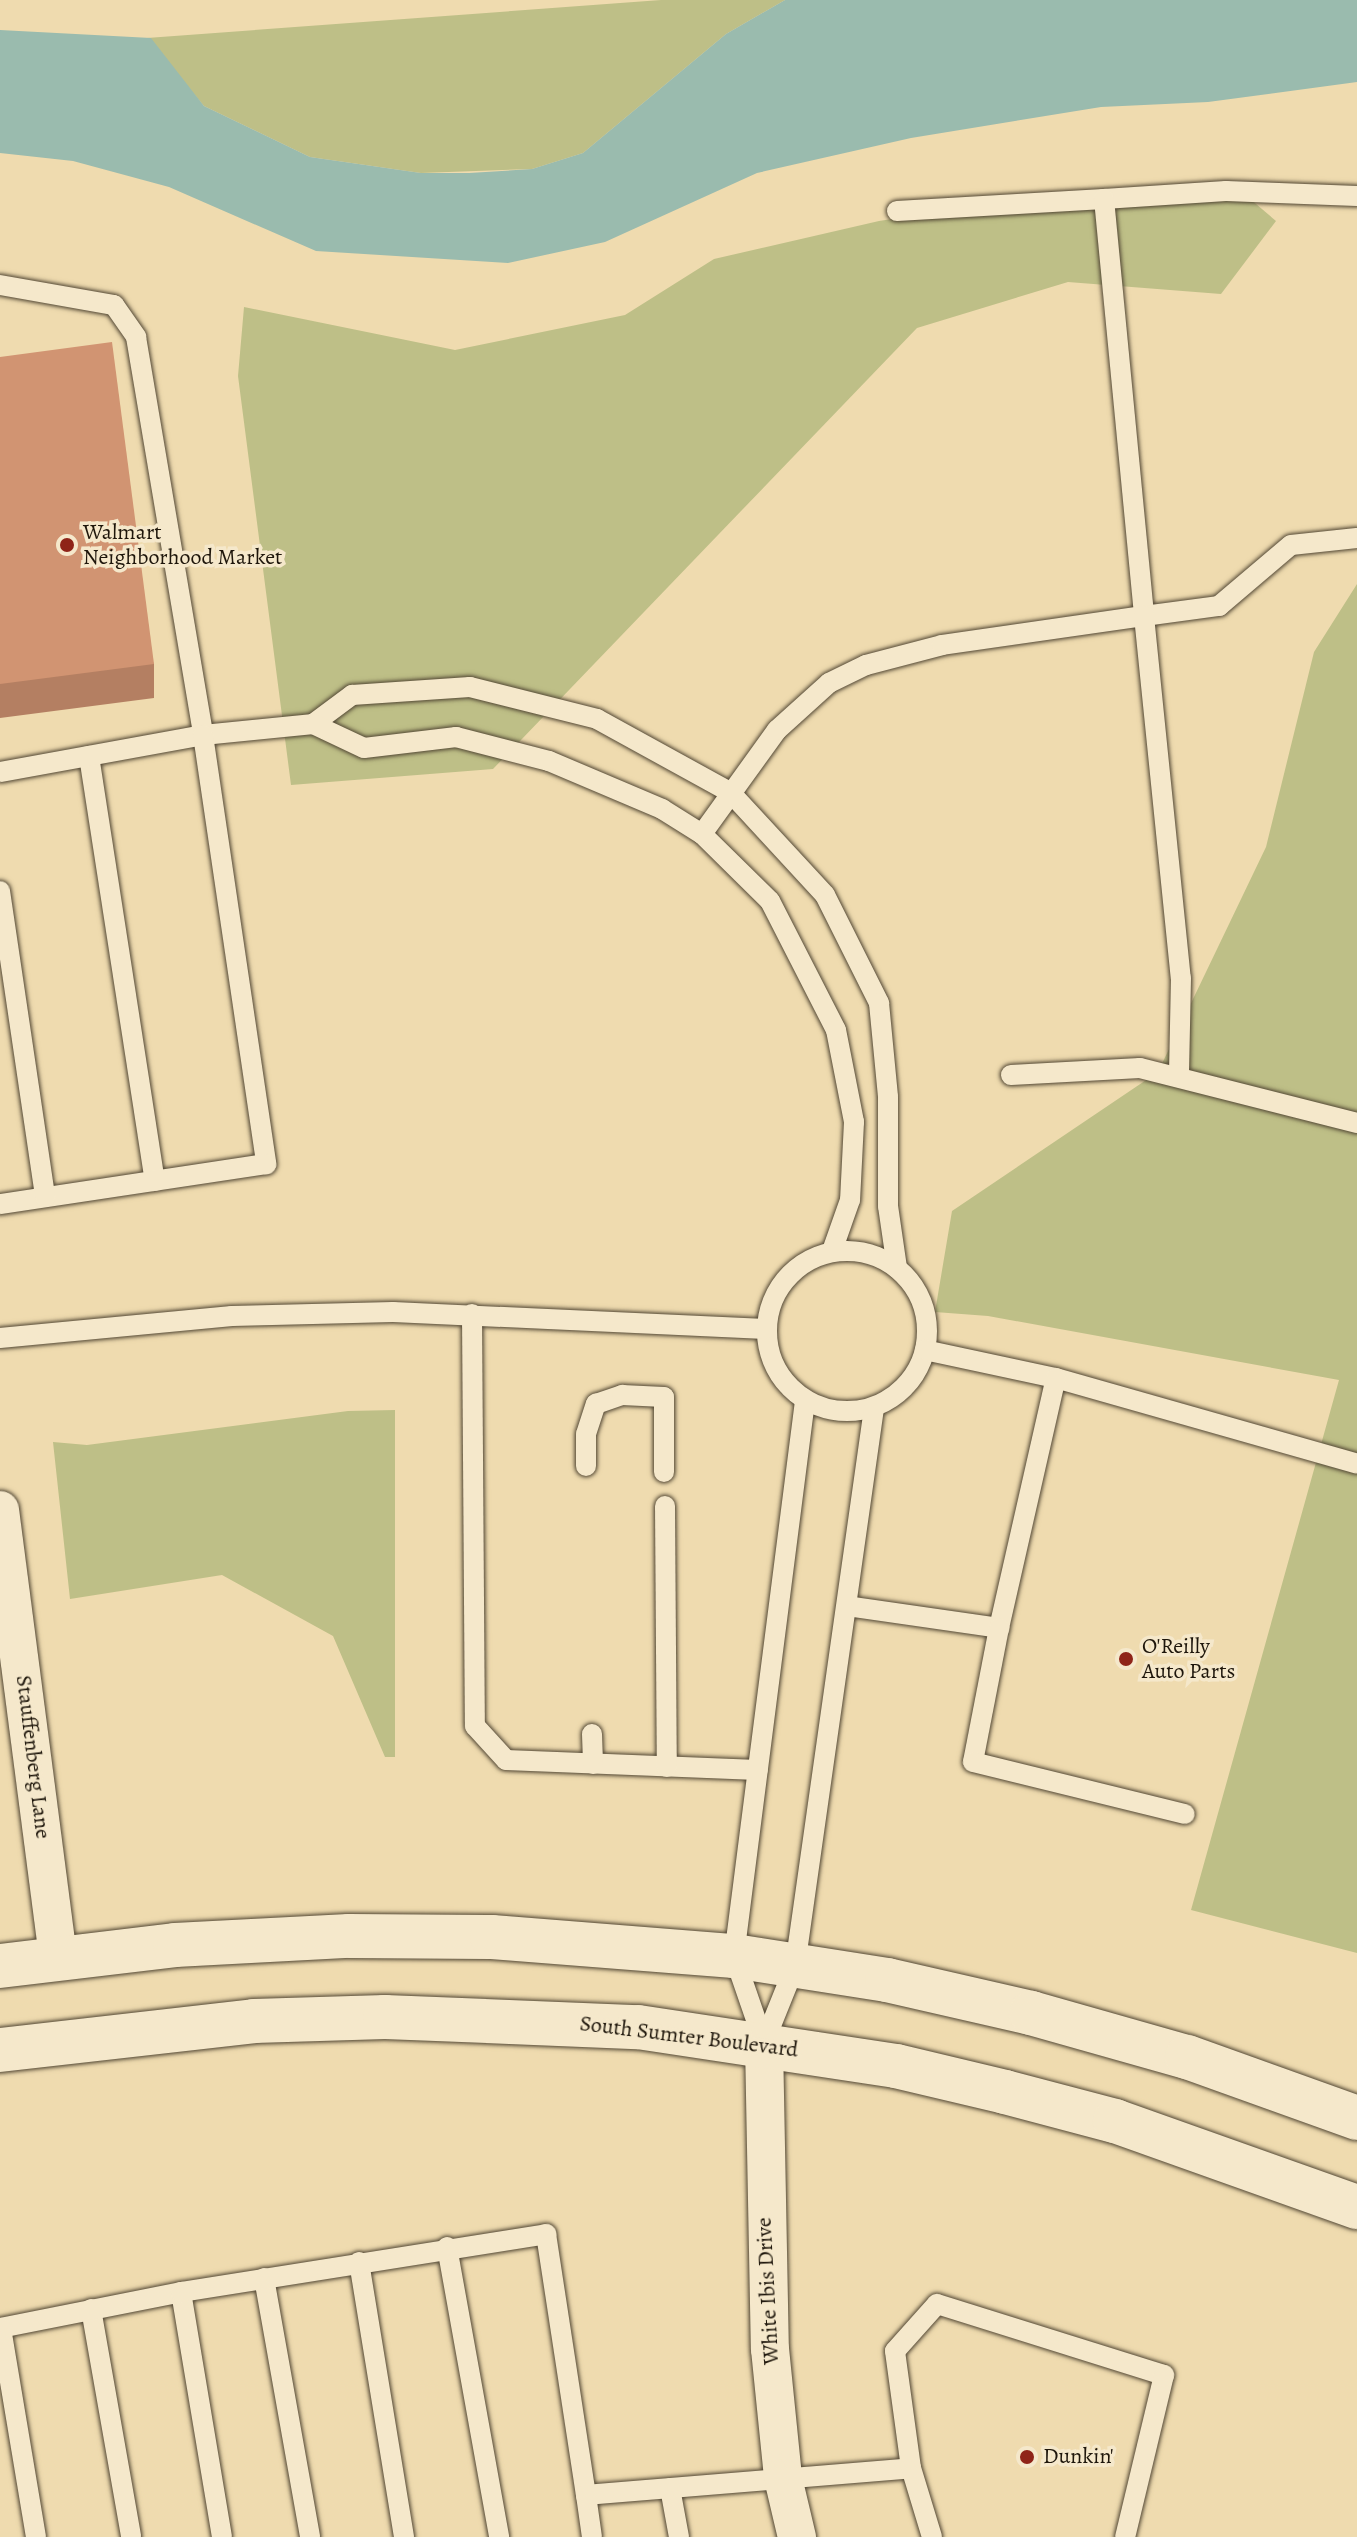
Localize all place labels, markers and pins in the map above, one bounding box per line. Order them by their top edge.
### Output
place label: Walmart Neighborhood Market [83,519,282,570]
marker: Walmart Neighborhood Market [58,536,76,554]
place label: O'Reilly Auto Parts [1142,1633,1235,1684]
marker: O'Reilly Auto Parts [1117,1650,1135,1668]
place label: Dunkin' [1043,2444,1114,2470]
marker: Dunkin' [1018,2448,1036,2466]

